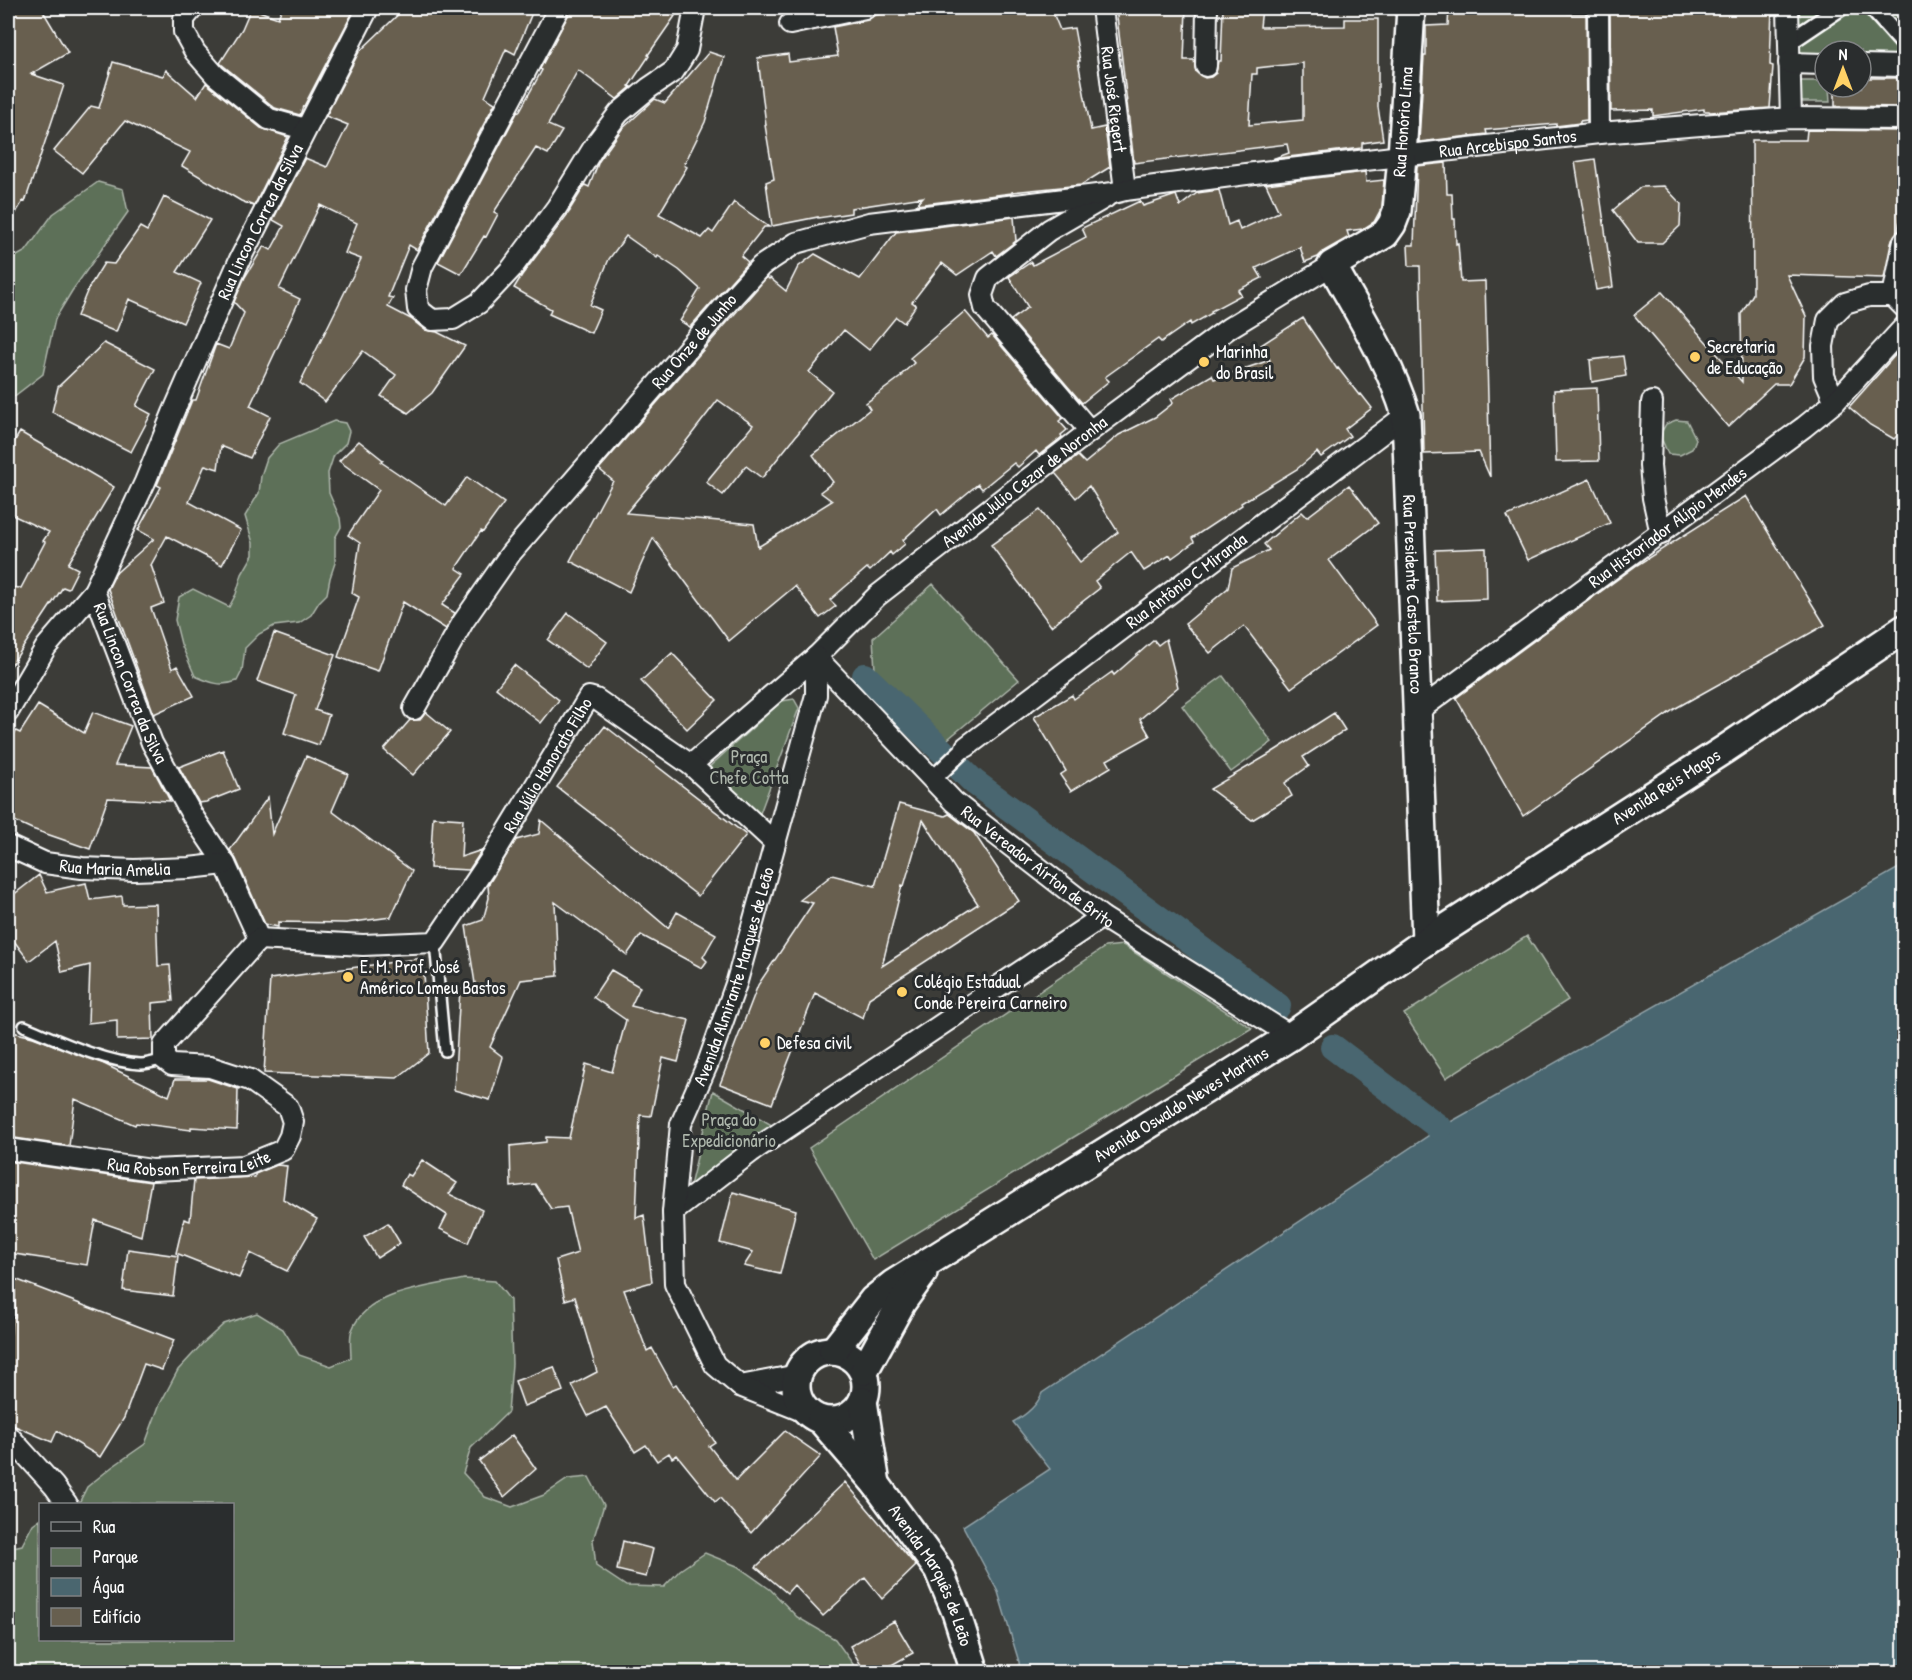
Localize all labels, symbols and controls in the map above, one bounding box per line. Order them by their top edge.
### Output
north arrow [1813,39,1873,99]
text: N [1839,43,1848,65]
street label: Rua José Riegert [1095,45,1133,154]
street label: Rua Honório Lima [1386,66,1419,178]
street label: Rua Arcebispo Santos [1438,123,1578,163]
street label: Rua Lincon Correa da Silva [211,139,309,303]
street label: Rua Onze de Junho [646,288,742,394]
place label: Secretaria de Educação [1707,334,1783,380]
place label: Marinha do Brasil [1216,339,1273,385]
marker: Secretaria de Educação [1688,350,1702,364]
marker: Marinha do Brasil [1197,355,1211,369]
street label: Avenida Julio Cezar de Noronha [936,410,1112,553]
street label: Rua Historiador Alípio Mendes [1583,460,1752,594]
street label: Rua Presidente Castelo Branco [1397,494,1430,694]
street label: Rua Antônio C Miranda [1120,527,1252,634]
street label: Rua Lincon Correa da Silva [88,599,174,768]
street label: Rua Júlio Honorato Filho [497,693,598,837]
street label: Avenida Reis Magos [1607,742,1725,830]
park label: Praça Chefe Cotta [710,744,788,790]
street label: Rua Vereador Aírton de Brito [956,799,1119,934]
street label: Rua Maria Amelia [58,852,171,882]
street label: Avenida Almirante Marques de Leão [687,864,780,1089]
place label: E. M. Prof. José Américo Lomeu Bastos [360,954,506,1000]
place label: Colégio Estadual Conde Pereira Carneiro [914,969,1067,1015]
marker: E. M. Prof. José Américo Lomeu Bastos [341,970,355,984]
marker: Colégio Estadual Conde Pereira Carneiro [895,985,909,999]
place label: Defesa civil [777,1030,852,1055]
marker: Defesa civil [758,1036,772,1050]
street label: Avenida Oswaldo Neves Martins [1089,1040,1273,1168]
park label: Praça do Expedicionário [682,1107,776,1153]
street label: Rua Robson Ferreira Leite [106,1143,274,1182]
street label: Avenida Marquês de Leão [883,1499,979,1649]
legend [39,1503,234,1641]
text: Rua [93,1514,115,1539]
text: Parque [93,1544,138,1569]
text: Água [93,1574,124,1599]
text: Edifício [93,1604,141,1629]

